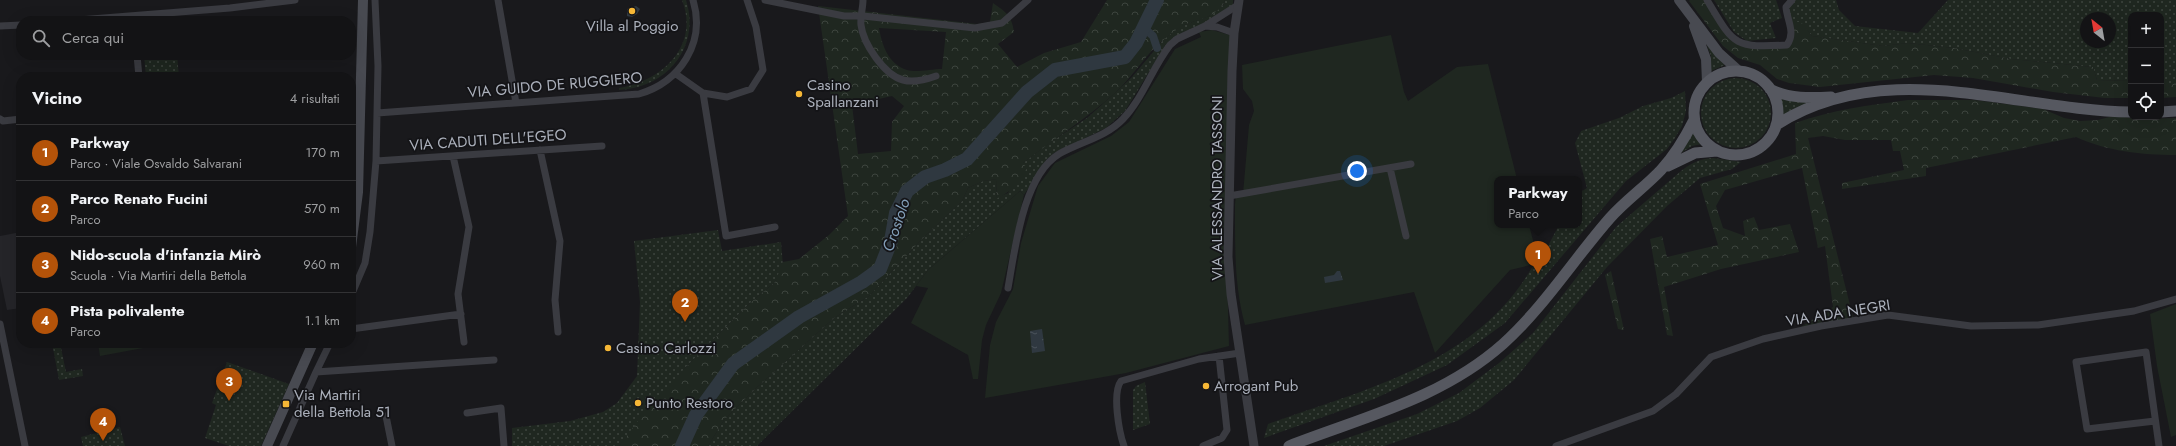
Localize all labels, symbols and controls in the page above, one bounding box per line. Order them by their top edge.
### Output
marker: Villa al Poggio [627,6,637,16]
north arrow [2080,12,2116,48]
map controls [2128,12,2164,120]
button: + [2128,12,2164,48]
place label: Villa al Poggio [586,15,678,37]
search box [16,16,356,60]
icon: search [30,27,52,49]
text: Cerca qui [62,27,124,49]
button: − [2128,48,2164,84]
street label: VIA GUIDO DE RUGGIERO [467,66,643,104]
place label: Casino Spallanzani [807,74,879,113]
button: locate [2128,84,2164,120]
text: Vicino [32,86,82,110]
text: 4 risultati [290,89,340,108]
marker: Casino Spallanzani [794,89,804,99]
street label: VIA ALESSANDRO TASSONI [1206,96,1228,280]
street label: VIA CADUTI DELL'EGEO [409,124,567,156]
text: Parkway [70,132,129,154]
text: 1 [42,143,48,162]
text: 170 m [305,143,340,162]
text: Parco · Viale Osvaldo Salvarani [70,154,242,173]
your location [1347,161,1367,181]
popup [1494,176,1582,228]
text: Parkway [1508,182,1568,204]
text: Parco Renato Fucini [70,188,208,210]
water label: Crostolo [876,195,916,255]
text: 2 [41,199,49,218]
text: 570 m [304,199,340,218]
text: Parco [1508,204,1539,223]
text: Parco [70,210,101,229]
pin: 1 [1525,241,1551,274]
text: Nido-scuola d'infanzia Mirò [70,244,261,266]
text: 3 [41,255,49,274]
text: 960 m [303,255,340,274]
text: Scuola · Via Martiri della Bettola [70,266,247,285]
pin: 2 [672,289,698,322]
street label: VIA ADA NEGRI [1784,294,1892,332]
text: Pista polivalente [70,300,185,322]
text: 4 [40,311,50,330]
text: 1.1 km [305,311,340,330]
text: Parco [70,322,101,341]
place label: Casino Carlozzi [616,337,716,359]
marker: Casino Carlozzi [603,343,613,353]
pin: 3 [216,368,242,401]
place label: Arrogant Pub [1214,375,1299,397]
marker: Arrogant Pub [1201,381,1211,391]
place label: Via Martiri della Bettola 51 [294,384,391,423]
place label: Punto Restoro [646,392,733,414]
marker: Punto Restoro [633,398,643,408]
marker: Via Martiri della Bettola 51 [281,399,291,409]
pin: 4 [90,408,116,441]

